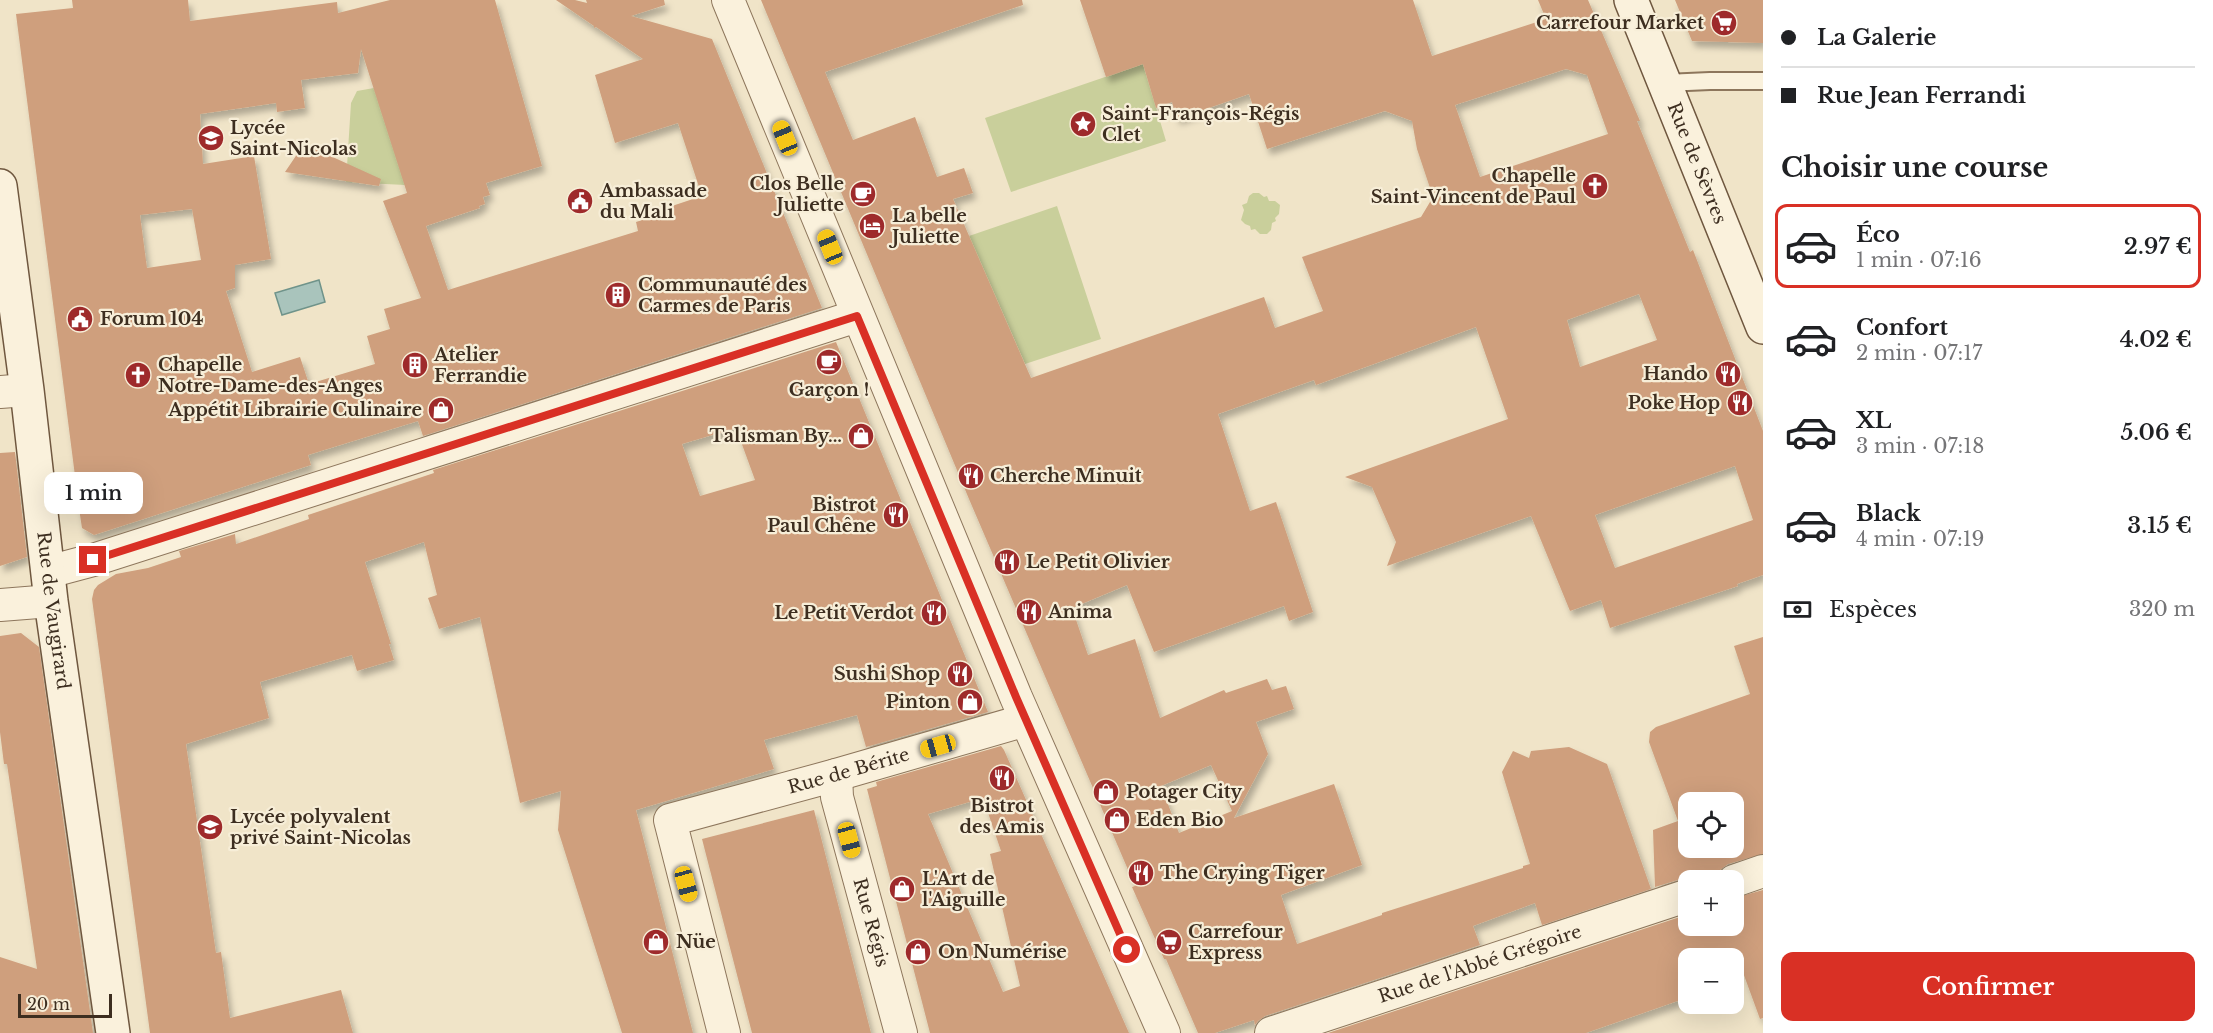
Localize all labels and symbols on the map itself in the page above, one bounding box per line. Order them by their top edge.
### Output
supermarket icon: Carrefour Market [1709,8,1739,38]
place label: Carrefour Market [1536,12,1704,34]
street label: Rue de Sèvres [1663,99,1731,227]
place label: Saint-François-Régis Clet [1102,103,1299,146]
place icon: Saint-François-Régis Clet [1068,109,1098,139]
place label: Lycée Saint-Nicolas [230,117,357,160]
car [770,118,800,158]
school or university icon: Lycée Saint-Nicolas [196,123,226,153]
place label: Chapelle Saint-Vincent de Paul [1371,165,1577,208]
church icon: Chapelle Saint-Vincent de Paul [1580,171,1610,201]
place label: Clos Belle Juliette [750,173,844,216]
cafe icon: Clos Belle Juliette [848,179,878,209]
place label: Ambassade du Mali [599,180,707,223]
public building icon: Ambassade du Mali [565,186,595,216]
place label: La belle Juliette [888,205,967,248]
hotel icon: La belle Juliette [857,211,887,241]
car [815,227,845,267]
place label: Communauté des Carmes de Paris [638,274,807,317]
building icon: Communauté des Carmes de Paris [603,280,633,310]
public building icon: Forum 104 [65,304,95,334]
place label: Forum 104 [100,308,203,330]
place label: Atelier Ferrandie [433,344,527,387]
cafe icon: Garçon ! [814,347,844,377]
building icon: Atelier Ferrandie [400,350,430,380]
place label: Chapelle Notre-Dame-des-Anges [158,354,383,397]
restaurant icon: Hando [1713,359,1743,389]
church icon: Chapelle Notre-Dame-des-Anges [123,360,153,390]
place label: Hando [1643,363,1708,385]
place label: Garçon ! [789,379,869,401]
restaurant icon: Poke Hop [1725,388,1755,418]
place label: Poke Hop [1628,392,1720,414]
shop icon: Appétit Librairie Culinaire [426,395,456,425]
place label: Appétit Librairie Culinaire [167,399,422,421]
shop icon: Talisman By... [846,421,876,451]
place label: Talisman By... [709,425,842,447]
restaurant icon: Cherche Minuit [956,461,986,491]
place label: Cherche Minuit [990,465,1142,487]
callout: 1 min [44,473,142,515]
place label: Bistrot Paul Chêne [767,494,876,537]
restaurant icon: Bistrot Paul Chêne [881,500,911,530]
street label: Rue de Vaugirard [32,530,75,691]
route end [79,546,106,573]
restaurant icon: Le Petit Olivier [992,547,1022,577]
place label: Le Petit Olivier [1026,551,1170,573]
restaurant icon: Anima [1014,597,1044,627]
restaurant icon: Le Petit Verdot [919,598,949,628]
place label: Anima [1047,601,1113,623]
place label: Le Petit Verdot [774,602,914,624]
restaurant icon: Sushi Shop [945,659,975,689]
place label: Sushi Shop [834,663,940,685]
shop icon: Pinton [955,687,985,717]
place label: Pinton [886,691,950,713]
car [918,732,958,760]
street label: Rue de Bérite [785,743,912,799]
restaurant icon: Bistrot des Amis [987,763,1017,793]
shop icon: Potager City [1091,777,1121,807]
place label: Potager City [1126,781,1243,803]
place label: Bistrot des Amis [960,795,1044,838]
shop icon: Eden Bio [1102,805,1132,835]
place label: Lycée polyvalent privé Saint-Nicolas [230,806,411,849]
place label: Eden Bio [1136,809,1223,831]
school or university icon: Lycée polyvalent privé Saint-Nicolas [195,812,225,842]
car [836,820,862,860]
restaurant icon: The Crying Tiger [1126,858,1156,888]
place label: The Crying Tiger [1160,862,1325,884]
car [673,864,699,904]
place label: L'Art de l'Aiguille [922,868,1006,911]
shop icon: L'Art de l'Aiguille [887,874,917,904]
street label: Rue Régis [848,876,894,969]
street label: Rue de l'Abbé Grégoire [1376,920,1584,1008]
place label: Carrefour Express [1188,921,1283,964]
shop icon: Nüe [641,927,671,957]
supermarket icon: Carrefour Express [1154,927,1184,957]
place label: Nüe [676,931,716,953]
route start [1113,936,1140,963]
shop icon: On Numérise [903,937,933,967]
place label: On Numérise [938,941,1067,963]
scale bar [18,991,112,1018]

